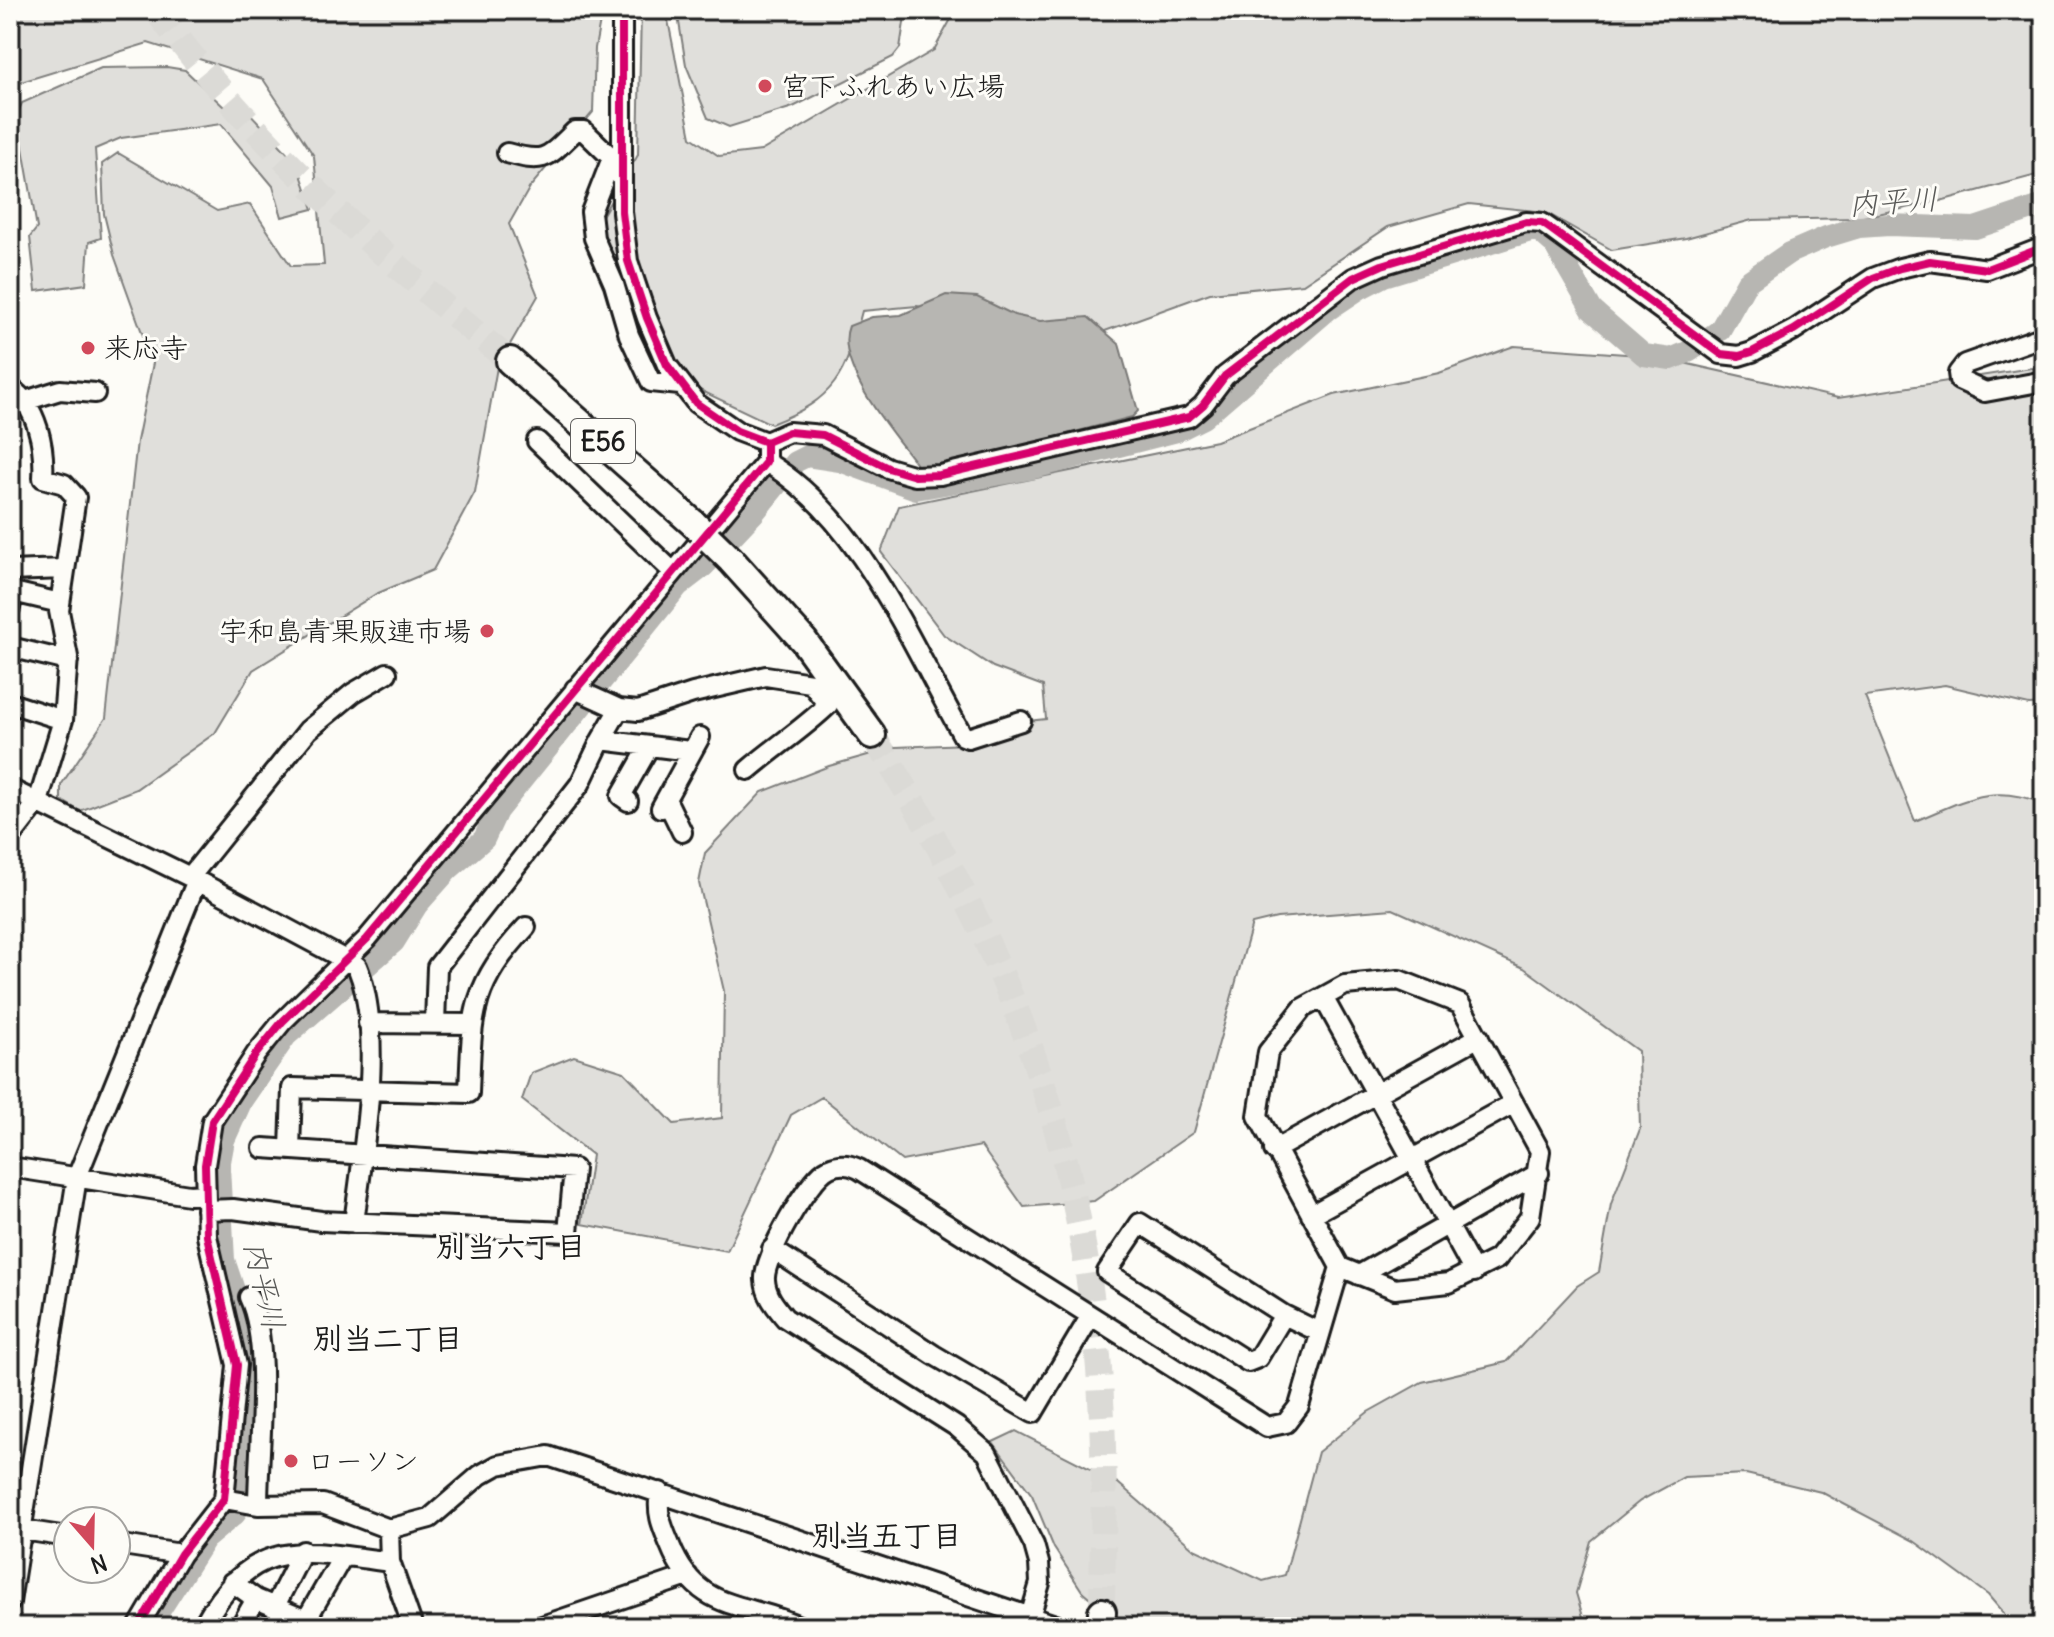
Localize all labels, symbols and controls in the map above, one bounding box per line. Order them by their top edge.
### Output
place label: 宮下ふれあい広場 [781,68,1005,104]
marker: 宮下ふれあい広場 [756,77,774,95]
water label: 内平川 [1847,179,1939,223]
place label: 来応寺 [104,330,188,366]
marker: 来応寺 [79,339,97,357]
road number: E56 [571,419,635,463]
place label: 宇和島青果販連市場 [219,613,471,649]
marker: 宇和島青果販連市場 [478,622,496,640]
district label: 別当六丁目 [436,1227,586,1265]
water label: 内平川 [236,1237,294,1333]
district label: 別当二丁目 [313,1319,463,1357]
place label: ローソン [307,1443,419,1479]
marker: ローソン [282,1452,300,1470]
north arrow [52,1505,132,1585]
district label: 別当五丁目 [812,1516,962,1554]
text: N [87,1548,111,1580]

